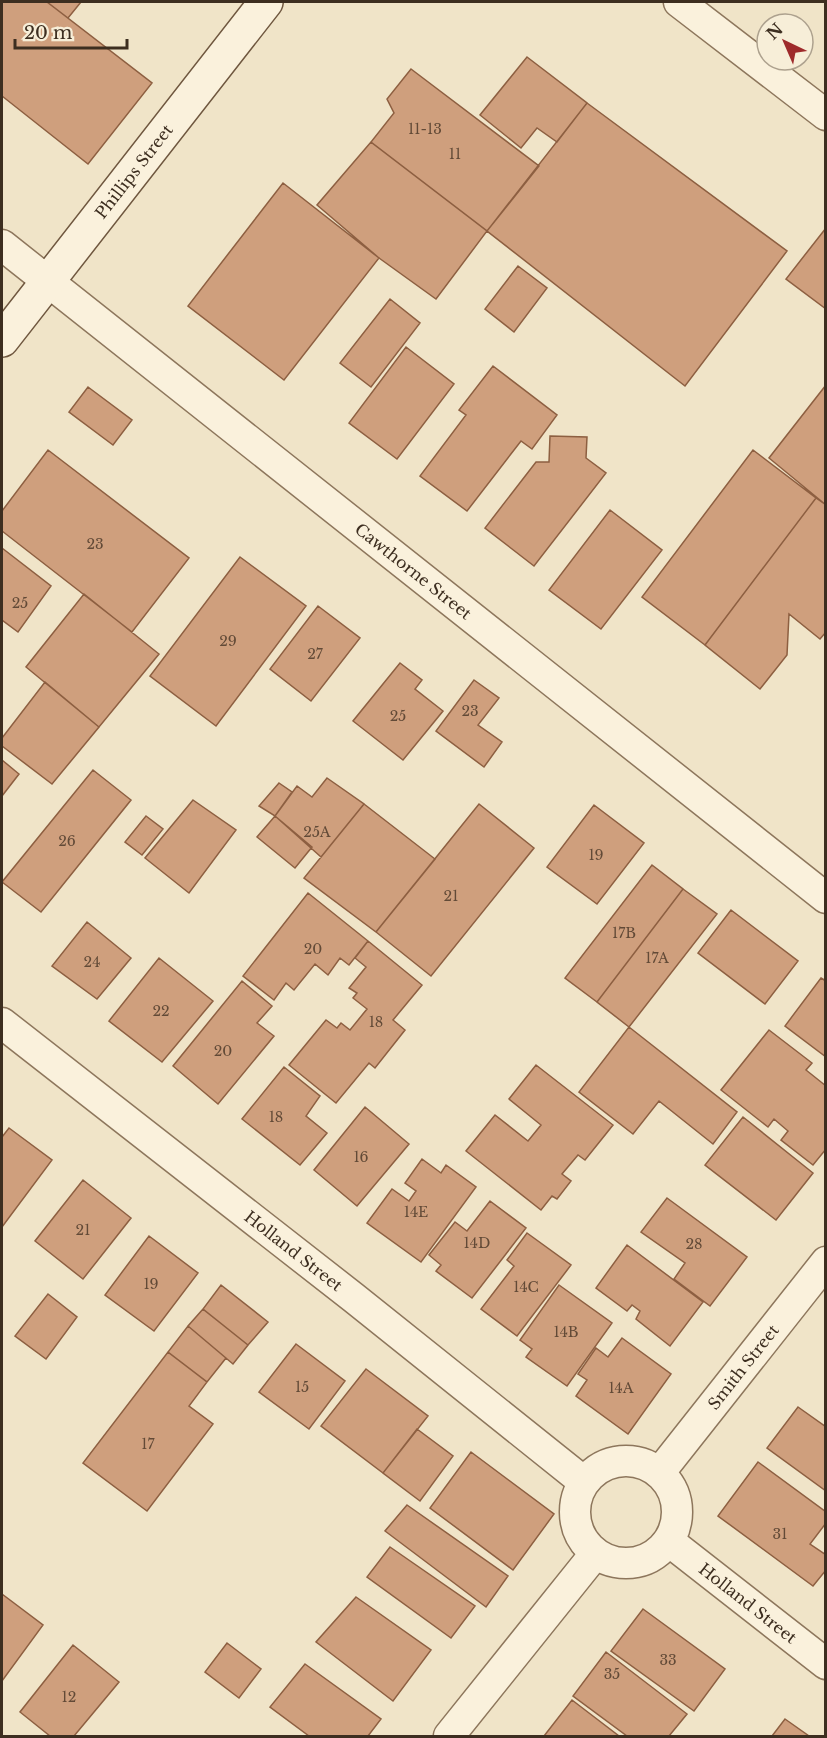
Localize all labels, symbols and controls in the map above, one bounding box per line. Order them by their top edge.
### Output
scale bar [15,12,128,50]
north arrow [755,12,815,72]
text: N [762,19,787,44]
text: 20 m [24,22,72,44]
street label: Phillips Street [91,120,177,223]
house number: 11-13 [408,120,442,138]
house number: 11 [449,145,461,163]
street label: Cawthorne Street [351,519,476,623]
house number: 23 [86,535,104,553]
house number: 25 [12,594,28,612]
house number: 29 [219,632,237,650]
house number: 27 [307,645,324,663]
house number: 23 [461,702,479,720]
house number: 25 [390,707,406,725]
house number: 25A [303,823,331,841]
house number: 26 [58,832,76,850]
house number: 19 [588,846,604,864]
house number: 21 [444,887,458,905]
house number: 17B [612,924,636,942]
house number: 20 [304,940,322,958]
house number: 17A [645,949,669,967]
house number: 24 [84,953,100,971]
house number: 22 [152,1002,170,1020]
house number: 18 [369,1013,383,1031]
house number: 20 [214,1042,232,1060]
house number: 18 [269,1108,283,1126]
house number: 16 [353,1148,369,1166]
house number: 14E [404,1203,428,1221]
street label: Holland Street [241,1206,347,1295]
house number: 21 [76,1221,90,1239]
house number: 14D [464,1234,490,1252]
house number: 28 [685,1235,703,1253]
house number: 19 [143,1275,159,1293]
house number: 14C [513,1278,539,1296]
street label: Smith Street [703,1320,783,1413]
house number: 14B [553,1323,579,1341]
house number: 15 [295,1378,309,1396]
house number: 14A [608,1379,634,1397]
house number: 17 [141,1435,156,1453]
house number: 31 [773,1525,787,1543]
street label: Holland Street [695,1559,801,1647]
house number: 33 [659,1651,677,1669]
house number: 35 [604,1665,620,1683]
house number: 12 [62,1688,76,1706]

